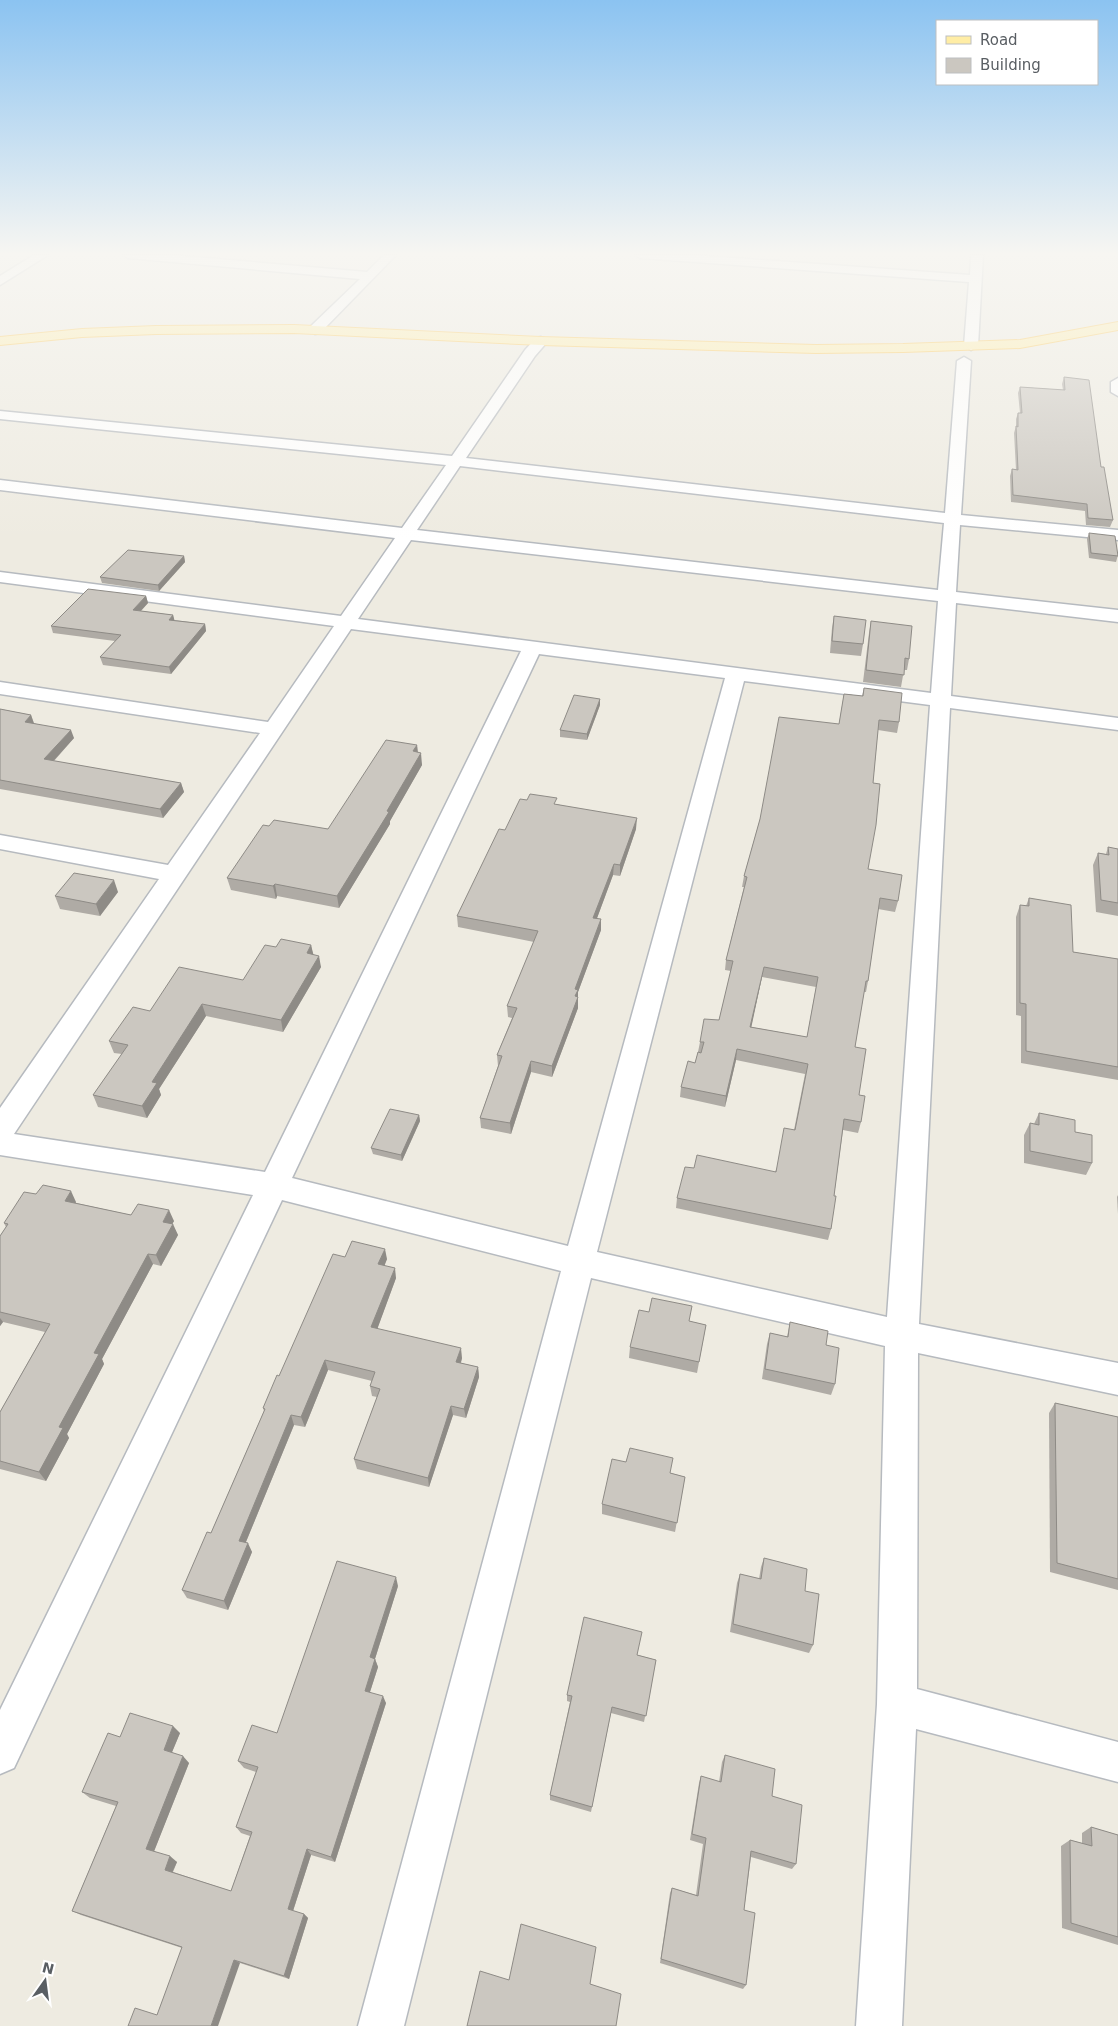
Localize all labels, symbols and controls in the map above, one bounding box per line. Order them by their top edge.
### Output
legend [936,20,1098,85]
text: Road [980,31,1018,49]
text: Building [980,56,1041,74]
north arrow [20,1956,70,2006]
text: N [41,1959,56,1978]

